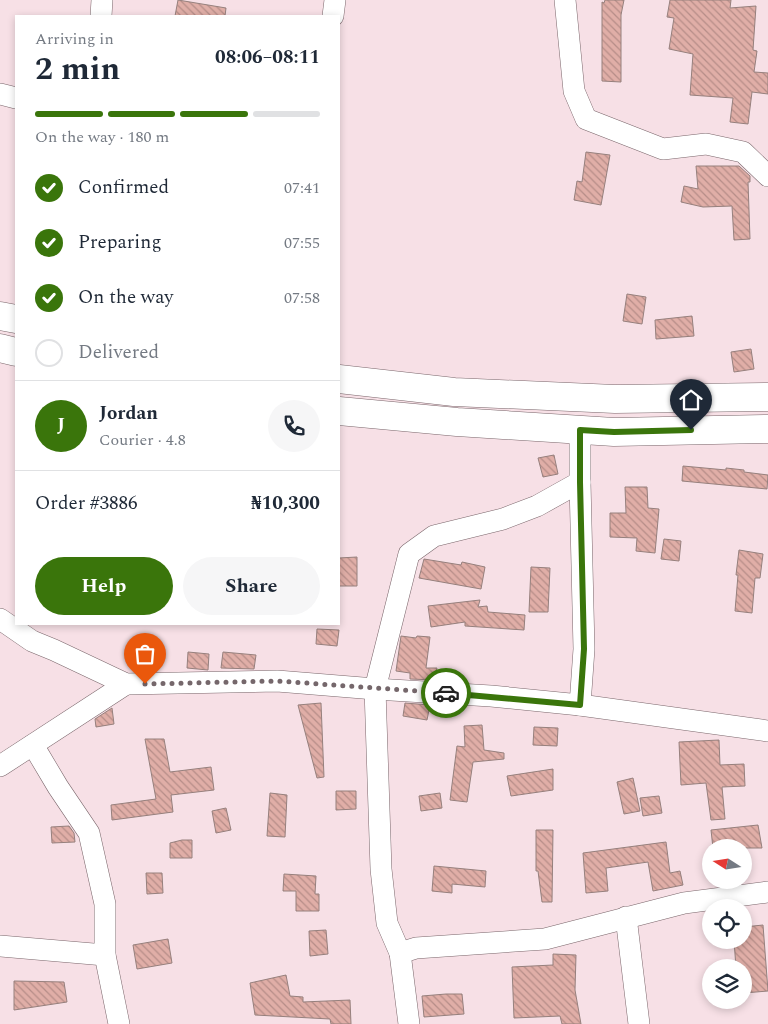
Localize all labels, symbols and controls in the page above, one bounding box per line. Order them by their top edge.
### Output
text: Arriving in [35,27,114,51]
text: 08:06–08:11 [215,43,320,72]
text: 2 min [35,45,120,94]
text: On the way · 180 m [35,125,169,149]
text: Confirmed [78,173,169,202]
icon: check [35,174,63,202]
text: 07:41 [284,176,320,200]
text: Preparing [78,228,162,257]
icon: check [35,229,63,257]
text: 07:55 [284,231,320,255]
text: On the way [78,283,174,312]
icon: check [35,284,63,312]
text: 07:58 [284,286,320,310]
text: Delivered [78,338,159,367]
pin [670,379,712,430]
icon: home [677,386,705,414]
text: Jordan [99,399,158,428]
button: phone [268,400,320,452]
text: J [57,411,65,440]
text: Courier · 4.8 [99,428,186,452]
text: Order #3886 [35,489,138,518]
text: ₦10,300 [251,489,320,518]
button: Help [35,557,173,615]
button: Share [183,557,320,615]
pin [124,633,166,684]
icon: bag [131,640,159,668]
courier [421,668,471,718]
icon: car [432,679,460,707]
north arrow [702,839,752,889]
map controls [702,839,752,1009]
button: locate [702,899,752,949]
button: layers [702,959,752,1009]

